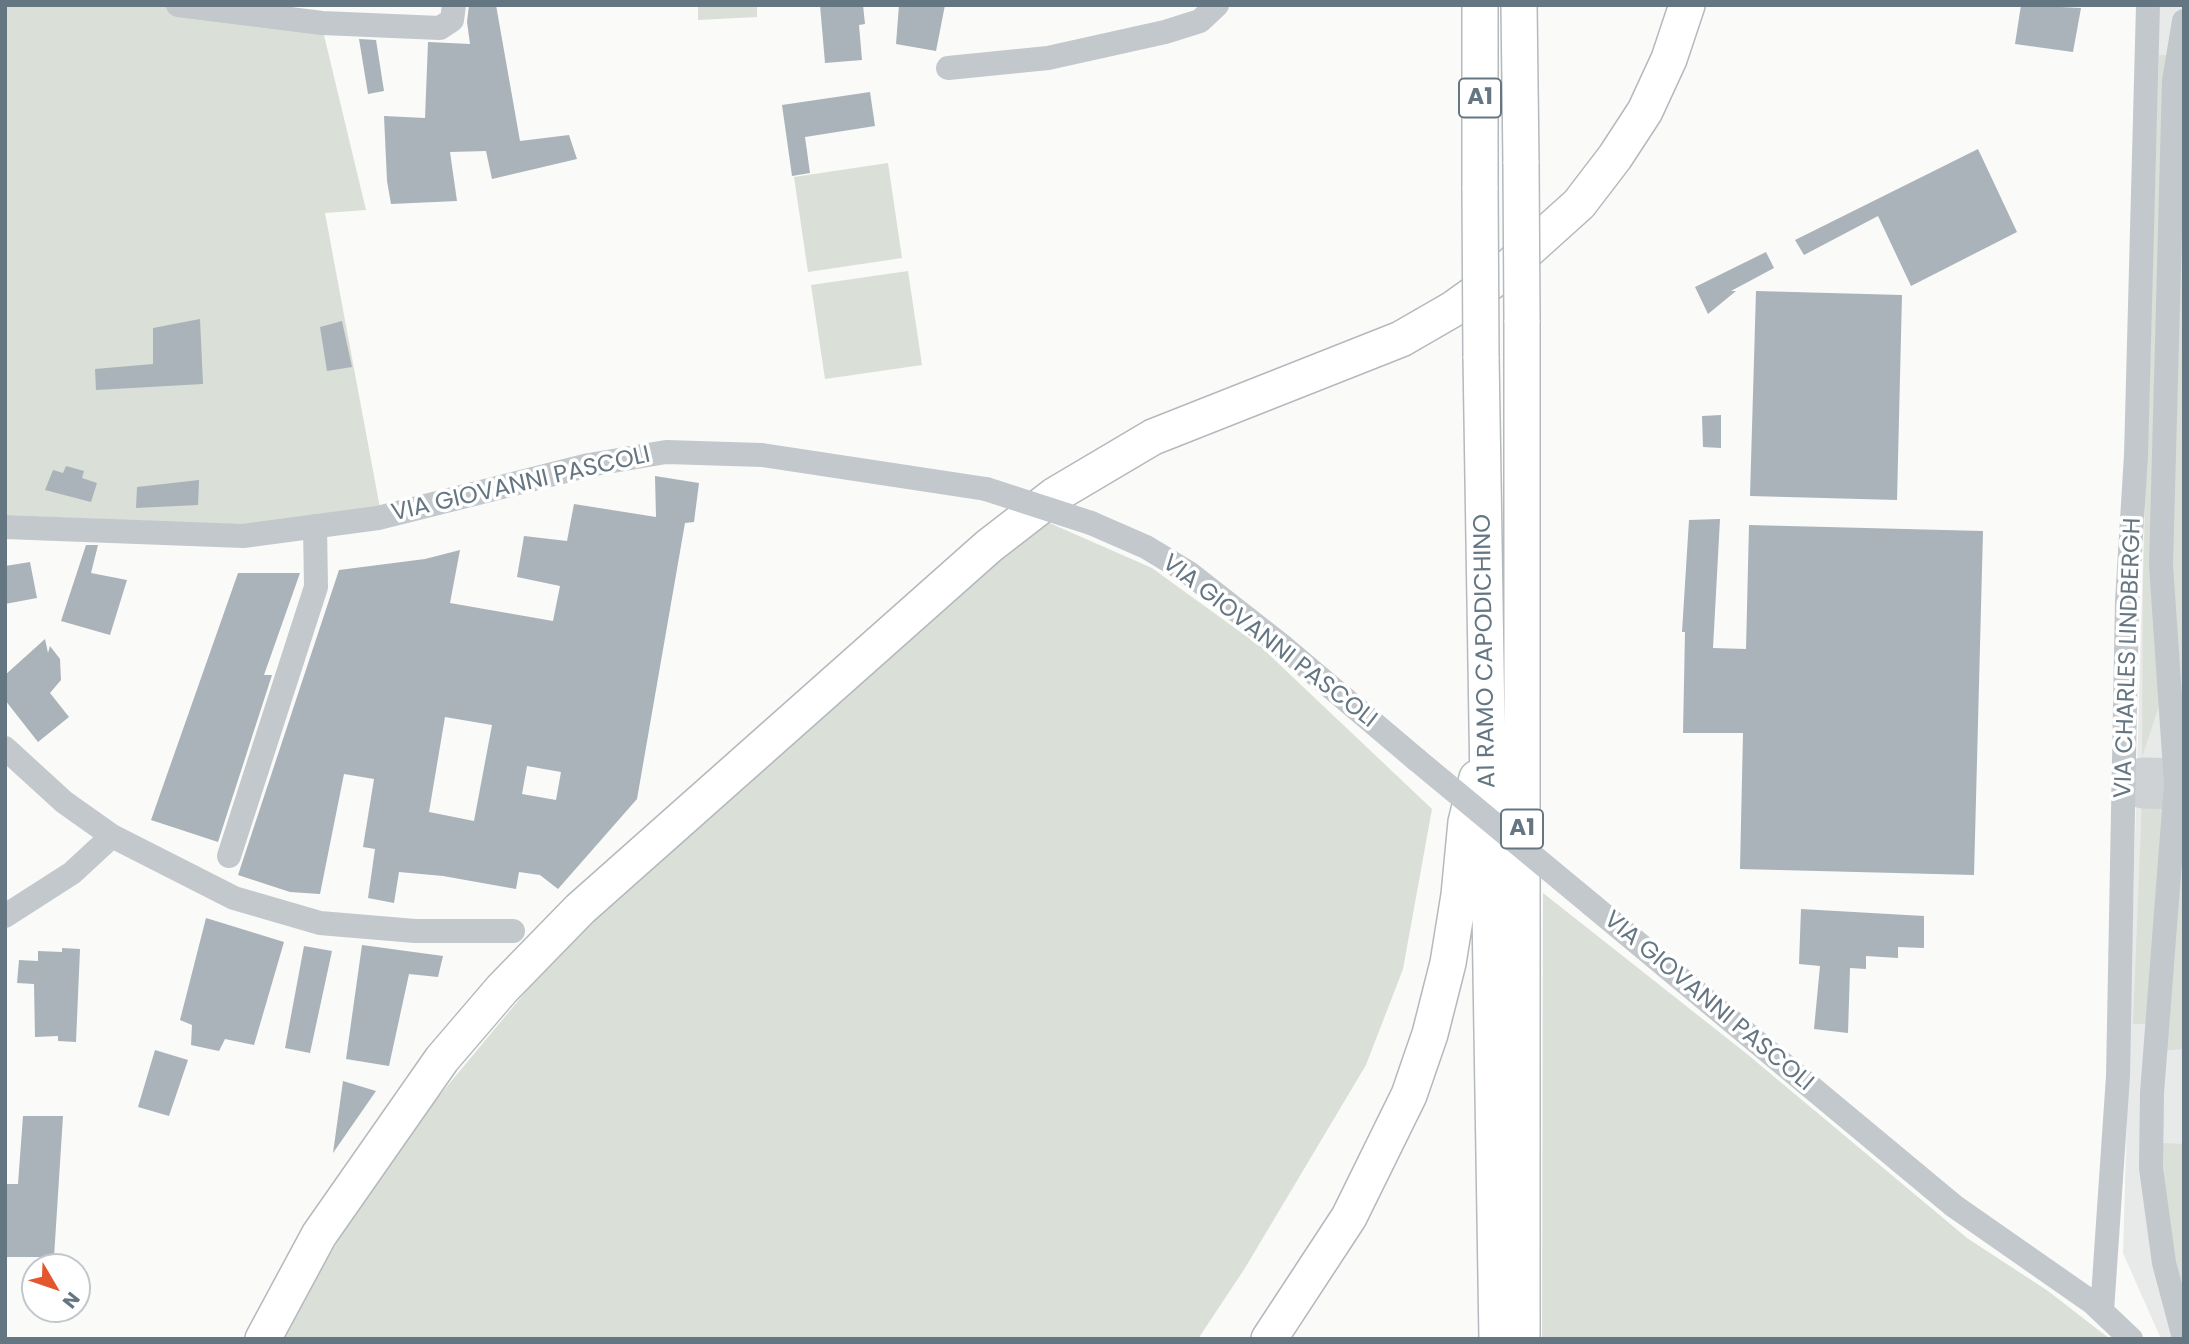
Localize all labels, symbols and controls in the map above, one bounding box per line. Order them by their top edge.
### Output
road number: A1 [1459,78,1501,118]
street label: VIA GIOVANNI PASCOLI [389,441,653,529]
street label: A1 RAMO CAPODICHINO [1469,514,1503,788]
street label: VIA CHARLES LINDBERGH [2110,517,2148,799]
street label: VIA GIOVANNI PASCOLI [1156,549,1382,735]
road number: A1 [1501,810,1543,848]
street label: VIA GIOVANNI PASCOLI [1597,906,1819,1098]
north arrow [21,1253,91,1323]
text: N [56,1286,86,1314]

